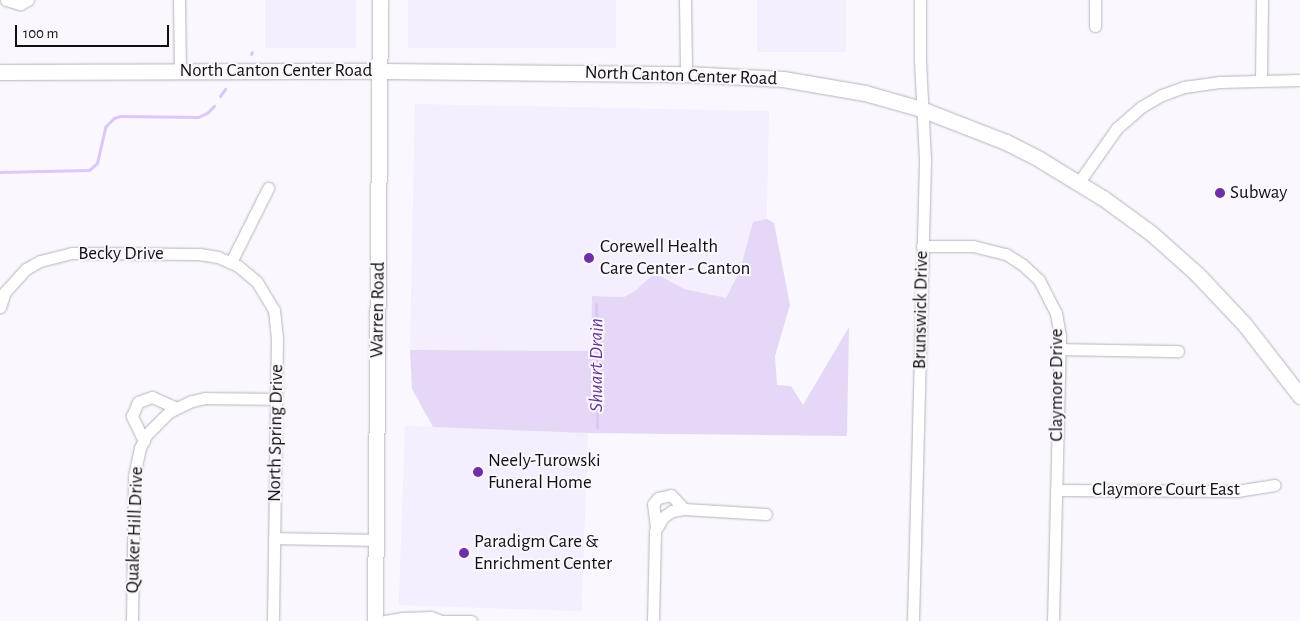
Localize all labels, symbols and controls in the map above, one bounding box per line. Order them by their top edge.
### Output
scale bar [18,15,171,47]
text: 100 m [23,26,58,41]
street label: North Canton Center Road [180,60,372,82]
street label: North Canton Center Road [584,61,778,91]
place label: Subway [1230,182,1287,204]
marker: Subway [1214,187,1226,199]
place label: Corewell Health Care Center - Canton [600,236,750,280]
street label: Becky Drive [78,243,164,265]
marker: Corewell Health Care Center - Canton [582,251,596,265]
street label: Brunswick Drive [909,251,933,369]
street label: Warren Road [366,262,390,358]
water label: Shuart Drain [584,318,608,412]
street label: Claymore Drive [1046,328,1068,442]
street label: North Spring Drive [263,364,289,502]
place label: Neely-Turowski Funeral Home [488,450,601,494]
street label: Quaker Hill Drive [121,466,149,594]
marker: Neely-Turowski Funeral Home [472,466,484,478]
street label: Claymore Court East [1092,479,1240,501]
place label: Paradigm Care & Enrichment Center [474,531,612,575]
marker: Paradigm Care & Enrichment Center [458,547,470,559]

